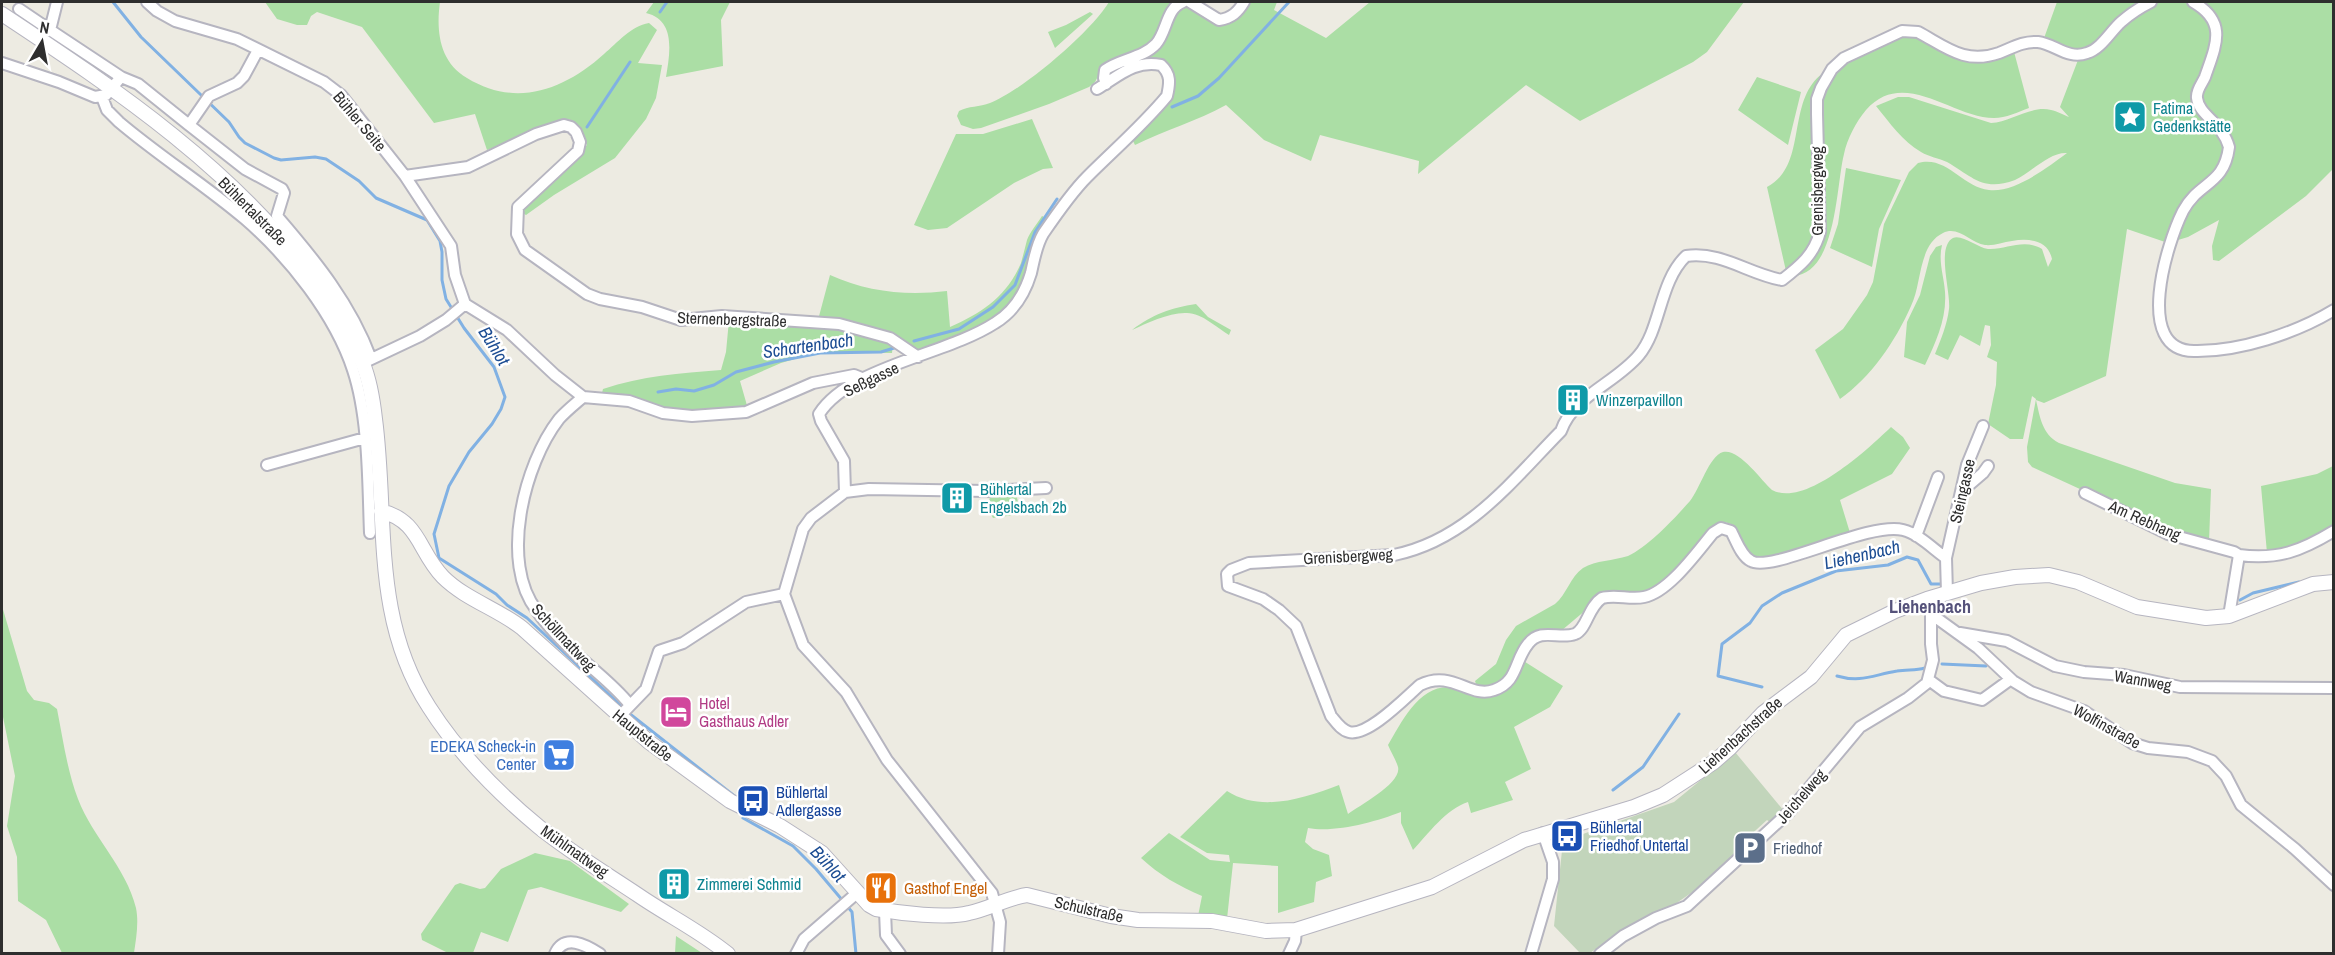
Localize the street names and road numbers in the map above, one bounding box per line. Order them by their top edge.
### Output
street label: Bühler Seite [328,86,392,156]
street label: Grenisbergweg [1806,145,1828,236]
street label: Bühlertalstraße [214,172,292,250]
street label: Sternenbergstraße [677,306,787,332]
street label: Seßgasse [840,356,902,402]
street label: Steingasse [1944,457,1980,525]
street label: Am Rebhang [2105,494,2185,546]
street label: Grenisbergweg [1303,543,1394,569]
street label: Schöllmattweg [527,598,602,676]
street label: Wannweg [2113,664,2174,696]
street label: Liehenbachstraße [1693,691,1787,779]
street label: Wolfinstraße [2069,698,2145,754]
street label: Hauptstraße [608,704,678,766]
street label: Jeichelweg [1771,763,1831,828]
street label: Mühlmattweg [537,820,614,883]
street label: Schulstraße [1052,890,1126,928]

